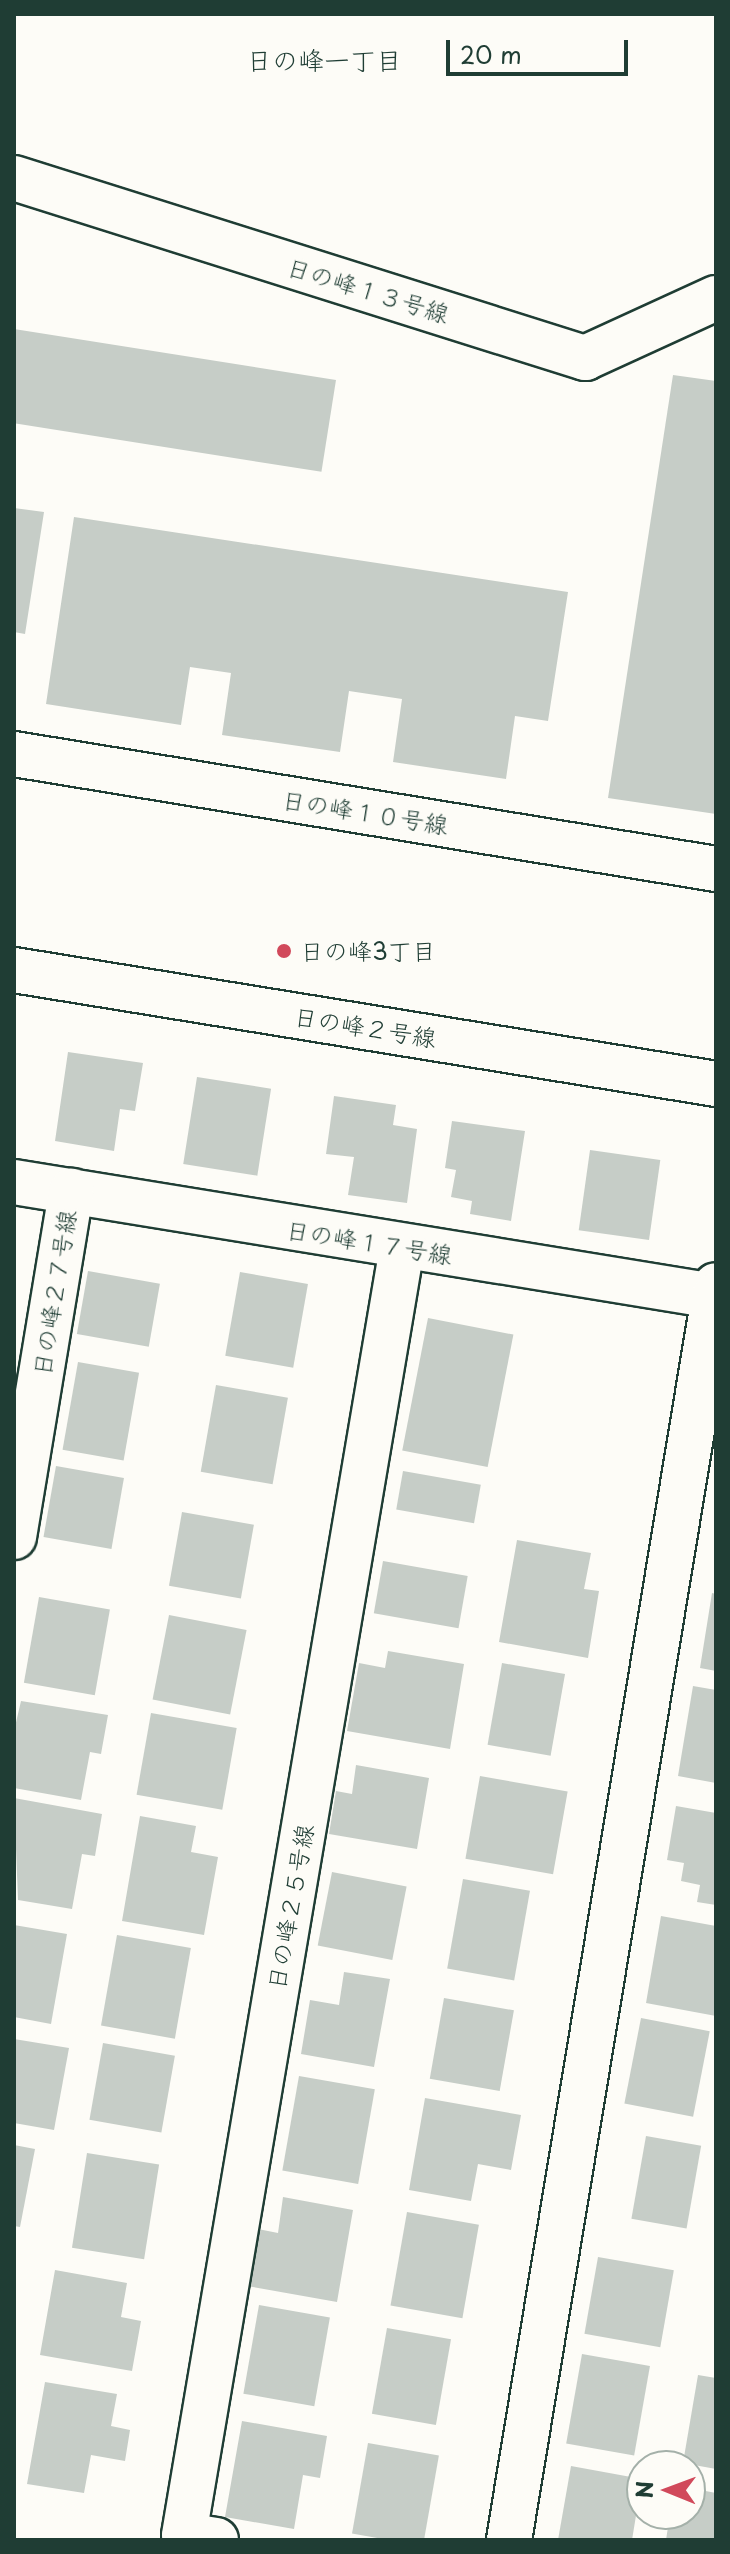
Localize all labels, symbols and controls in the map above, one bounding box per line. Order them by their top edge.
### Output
scale bar [450,24,632,74]
text: 20 m [460,36,522,72]
district label: 日の峰一丁目 [246,44,402,76]
street label: 日の峰１３号線 [283,252,453,328]
street label: 日の峰１０号線 [280,785,450,839]
place label: 日の峰3丁目 [300,937,436,965]
marker: 日の峰3丁目 [275,942,293,960]
street label: 日の峰２号線 [292,1002,438,1052]
street label: 日の峰２７号線 [27,1208,81,1378]
street label: 日の峰１７号線 [284,1215,454,1269]
street label: 日の峰２５号線 [261,1822,319,1992]
north arrow [626,2450,706,2530]
text: N [627,2481,660,2499]

